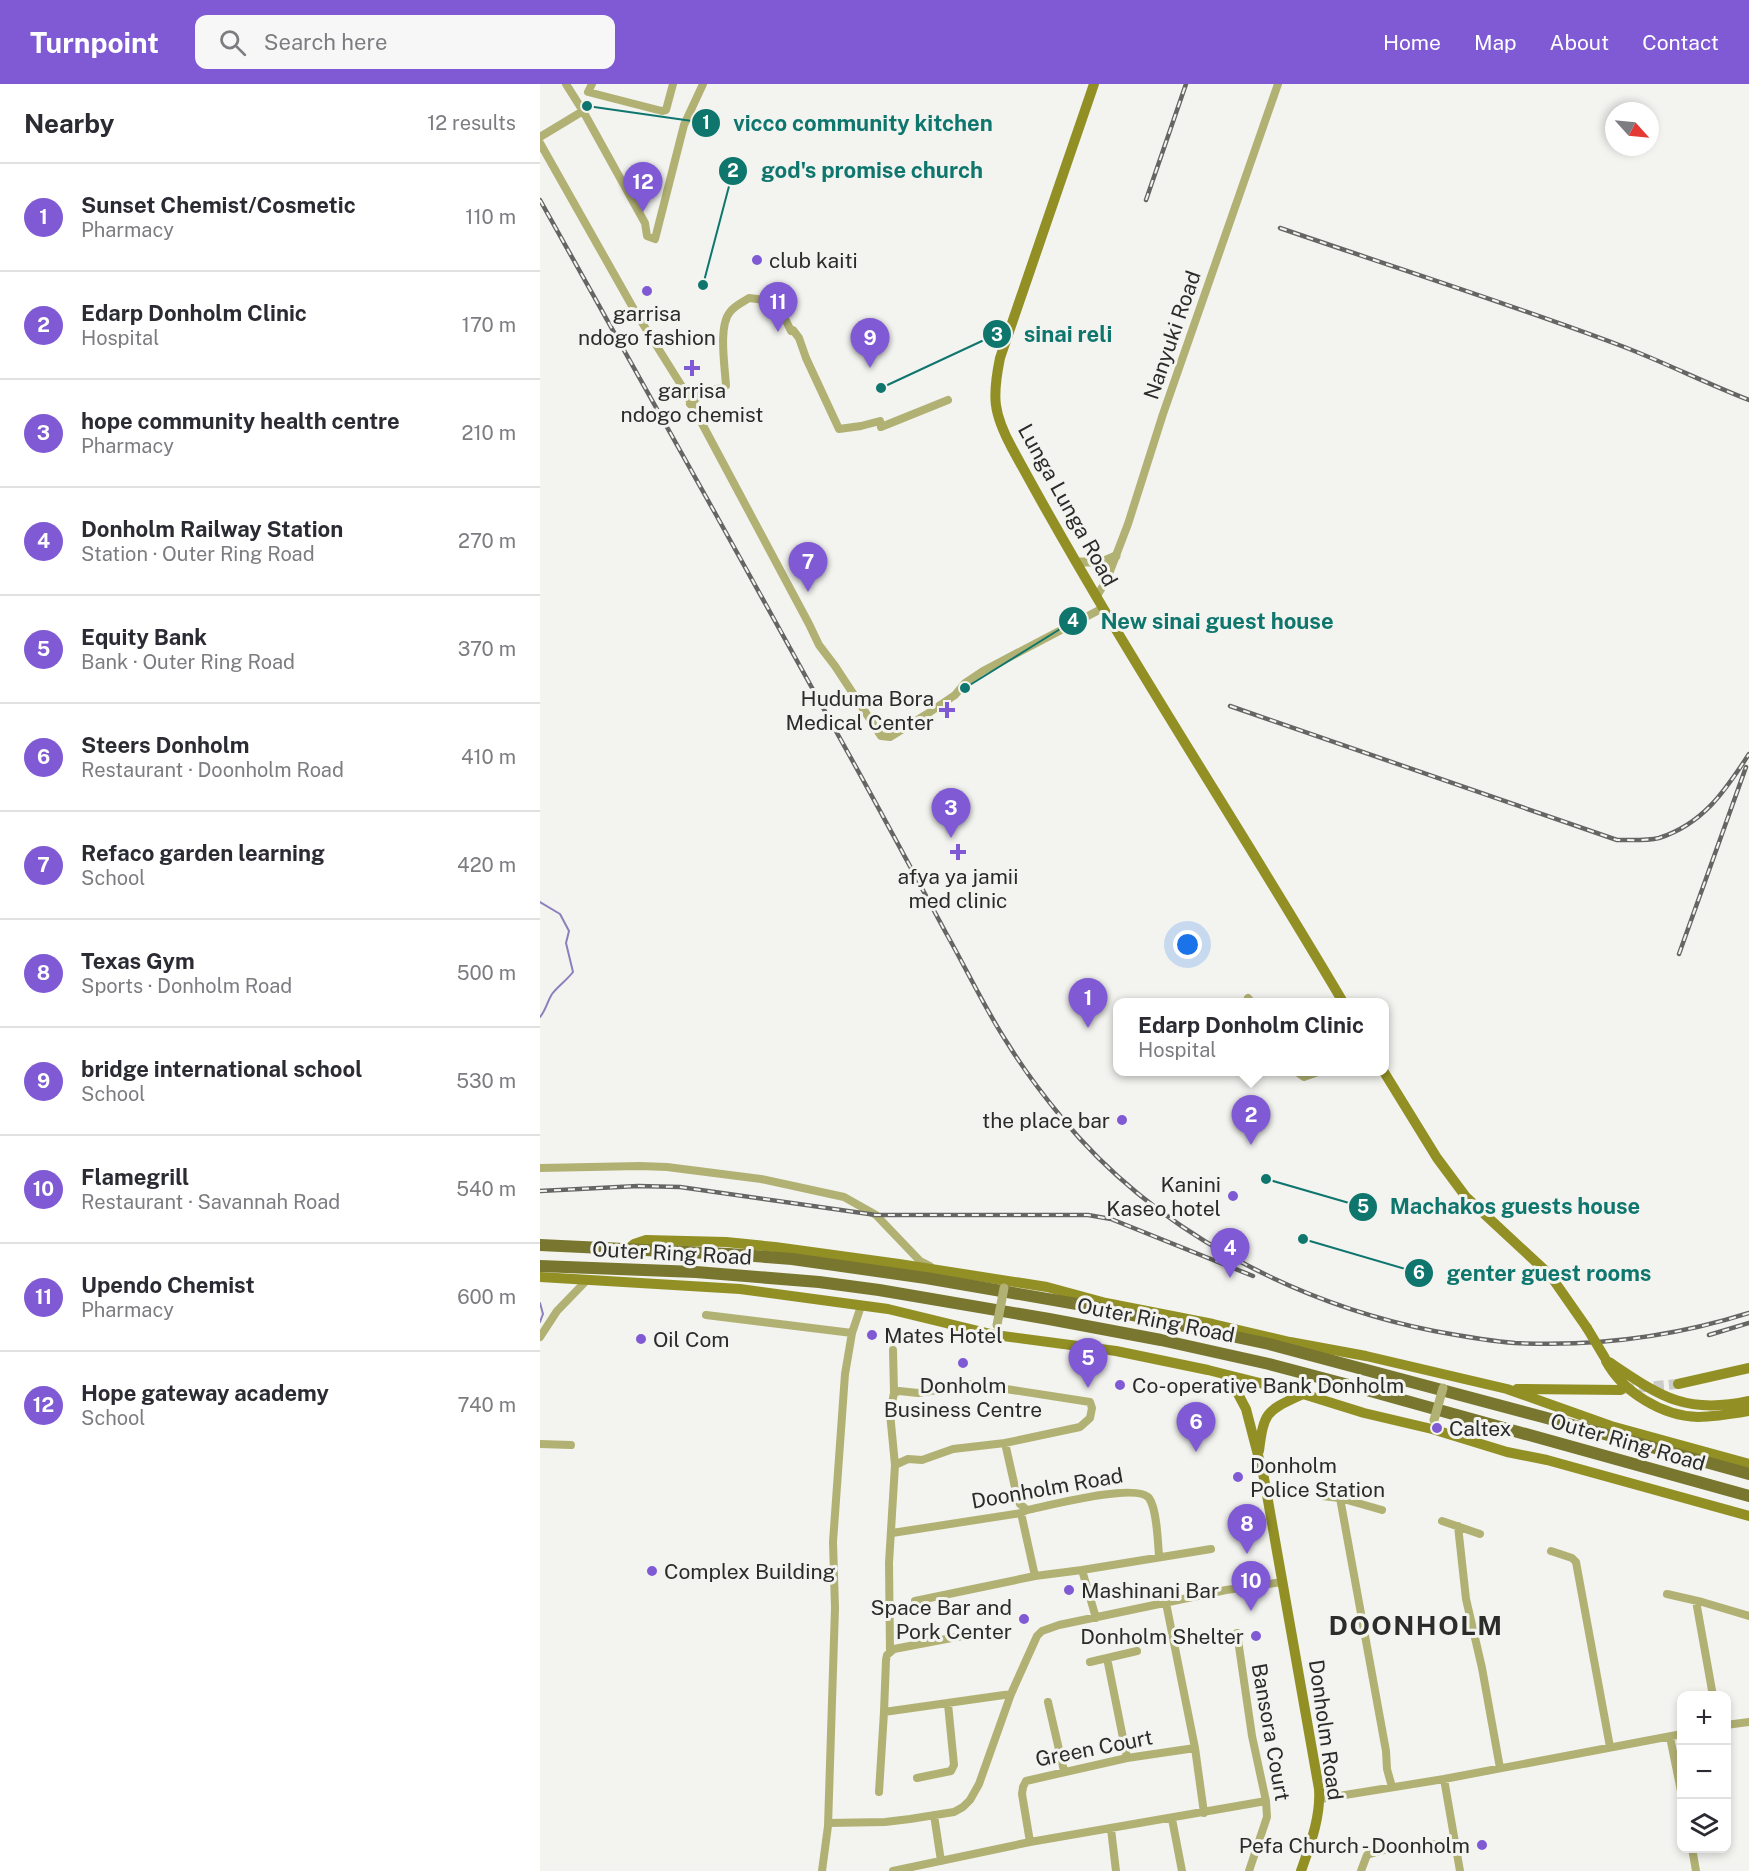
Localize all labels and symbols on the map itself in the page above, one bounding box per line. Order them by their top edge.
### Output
north arrow [1605,102,1659,156]
callout: vicco community kitchen [691,103,1005,143]
text: vicco community kitchen [733,110,993,136]
text: 1 [702,112,710,133]
callout: god's promise church [718,151,995,191]
text: god's promise church [761,157,983,183]
text: 2 [727,160,739,181]
pin: 12 [624,162,662,212]
place label: club kaiti [769,248,858,273]
marker: club kaiti [750,253,764,267]
street label: Nanyuki Road [1138,267,1206,403]
pin: 11 [758,282,798,332]
marker: garrisa ndogo fashion [640,284,654,298]
place label: garrisa ndogo fashion [578,301,716,350]
callout: sinai reli [982,314,1124,354]
pin: 9 [850,318,890,368]
text: sinai reli [1024,321,1112,347]
text: 3 [991,324,1003,345]
marker: garrisa ndogo chemist [685,361,699,375]
place label: garrisa ndogo chemist [621,378,763,427]
street label: Lunga Lunga Road [1013,419,1123,591]
pin: 7 [788,542,828,592]
callout: New sinai guest house [1058,601,1346,641]
text: New sinai guest house [1100,608,1334,634]
text: 4 [1067,610,1079,631]
place label: Huduma Bora Medical Center [785,686,934,735]
marker: Huduma Bora Medical Center [938,701,956,719]
pin: 3 [932,788,970,838]
marker: afya ya jamii med clinic [949,843,967,861]
place label: afya ya jamii med clinic [898,864,1018,913]
your location [1173,930,1202,959]
pin: 1 [1068,978,1108,1028]
pin: 2 [1232,1096,1270,1145]
place label: the place bar [982,1108,1110,1133]
marker: the place bar [1115,1113,1129,1127]
place label: Kanini Kaseo hotel [1106,1172,1221,1221]
callout: Machakos guests house [1348,1187,1653,1227]
marker: Kanini Kaseo hotel [1226,1189,1240,1203]
text: Machakos guests house [1390,1193,1640,1219]
text: 5 [1357,1196,1369,1217]
pin: 4 [1210,1228,1250,1278]
street label: Outer Ring Road [591,1236,753,1270]
callout: genter guest rooms [1404,1253,1663,1293]
text: genter guest rooms [1447,1260,1651,1286]
text: 6 [1413,1262,1425,1283]
street label: Outer Ring Road [1075,1292,1237,1348]
place label: Mates Hotel [884,1323,1003,1348]
place label: Oil Com [653,1327,730,1352]
marker: Mates Hotel [865,1328,879,1342]
marker: Oil Com [634,1332,648,1346]
pin: 5 [1068,1338,1108,1388]
marker: Donholm Business Centre [956,1356,970,1370]
place label: Donholm Business Centre [884,1373,1042,1422]
place label: Co-operative Bank Donholm [1132,1373,1404,1398]
marker: Co-operative Bank Donholm [1113,1378,1127,1392]
pin: 6 [1176,1402,1216,1452]
street label: Outer Ring Road [1548,1408,1708,1476]
place label: Caltex [1449,1416,1512,1441]
marker: Caltex [1430,1421,1444,1435]
place label: Donholm Police Station [1250,1453,1385,1502]
street label: Doonholm Road [969,1462,1125,1514]
marker: Donholm Police Station [1231,1470,1245,1484]
pin: 8 [1228,1504,1266,1554]
place label: Complex Building [664,1559,836,1584]
pin: 10 [1232,1562,1270,1611]
marker: Complex Building [645,1564,659,1578]
place label: Mashinani Bar [1081,1578,1219,1603]
marker: Mashinani Bar [1062,1583,1076,1597]
place label: Space Bar and Pork Center [870,1595,1012,1644]
district label: DOONHOLM [1328,1609,1504,1641]
marker: Space Bar and Pork Center [1017,1612,1031,1626]
place label: Donholm Shelter [1080,1624,1244,1649]
marker: Donholm Shelter [1249,1629,1263,1643]
street label: Donholm Road [1304,1658,1348,1802]
street label: Bansora Court [1247,1661,1295,1803]
street label: Green Court [1033,1724,1155,1772]
place label: Pefa Church - Doonholm [1239,1833,1470,1858]
marker: Pefa Church - Doonholm [1475,1838,1489,1852]

